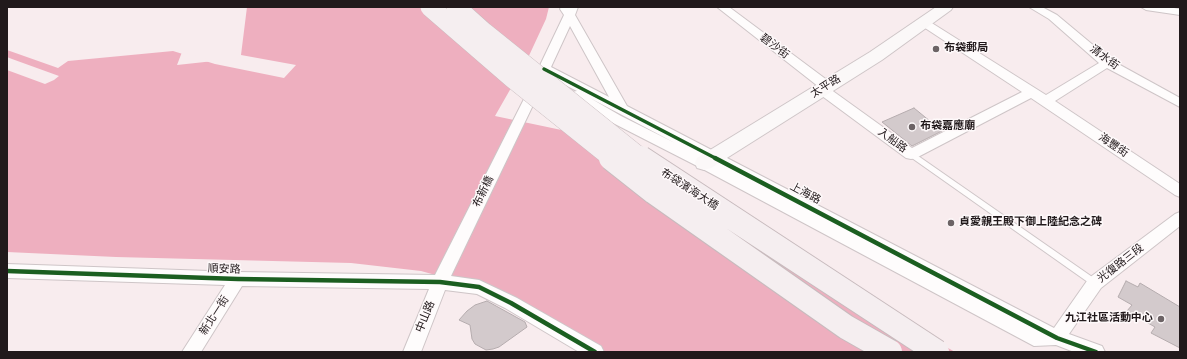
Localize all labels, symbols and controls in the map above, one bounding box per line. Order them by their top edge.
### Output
street label: 碧沙街 [757,32,791,62]
place label: 布袋郵局 [944,42,988,56]
street label: 清水街 [1087,43,1121,73]
marker: 布袋郵局 [931,44,941,54]
street label: 太平路 [809,73,843,101]
place label: 布袋嘉應廟 [920,120,975,134]
marker: 布袋嘉應廟 [907,122,917,132]
street label: 入船路 [875,126,909,156]
street label: 海豐街 [1096,131,1130,161]
street label: 布袋濱海大橋 [658,166,720,214]
street label: 布新橋 [471,174,497,210]
street label: 上海路 [787,180,823,208]
place label: 貞愛親王殿下御上陸紀念之碑 [959,216,1102,230]
marker: 貞愛親王殿下御上陸紀念之碑 [946,218,956,228]
street label: 光復路三段 [1095,242,1147,286]
street label: 順安路 [207,263,241,277]
street label: 新北一街 [197,294,233,338]
street label: 中山路 [414,299,438,335]
place label: 九江社區活動中心 [1065,312,1153,326]
marker: 九江社區活動中心 [1156,314,1166,324]

